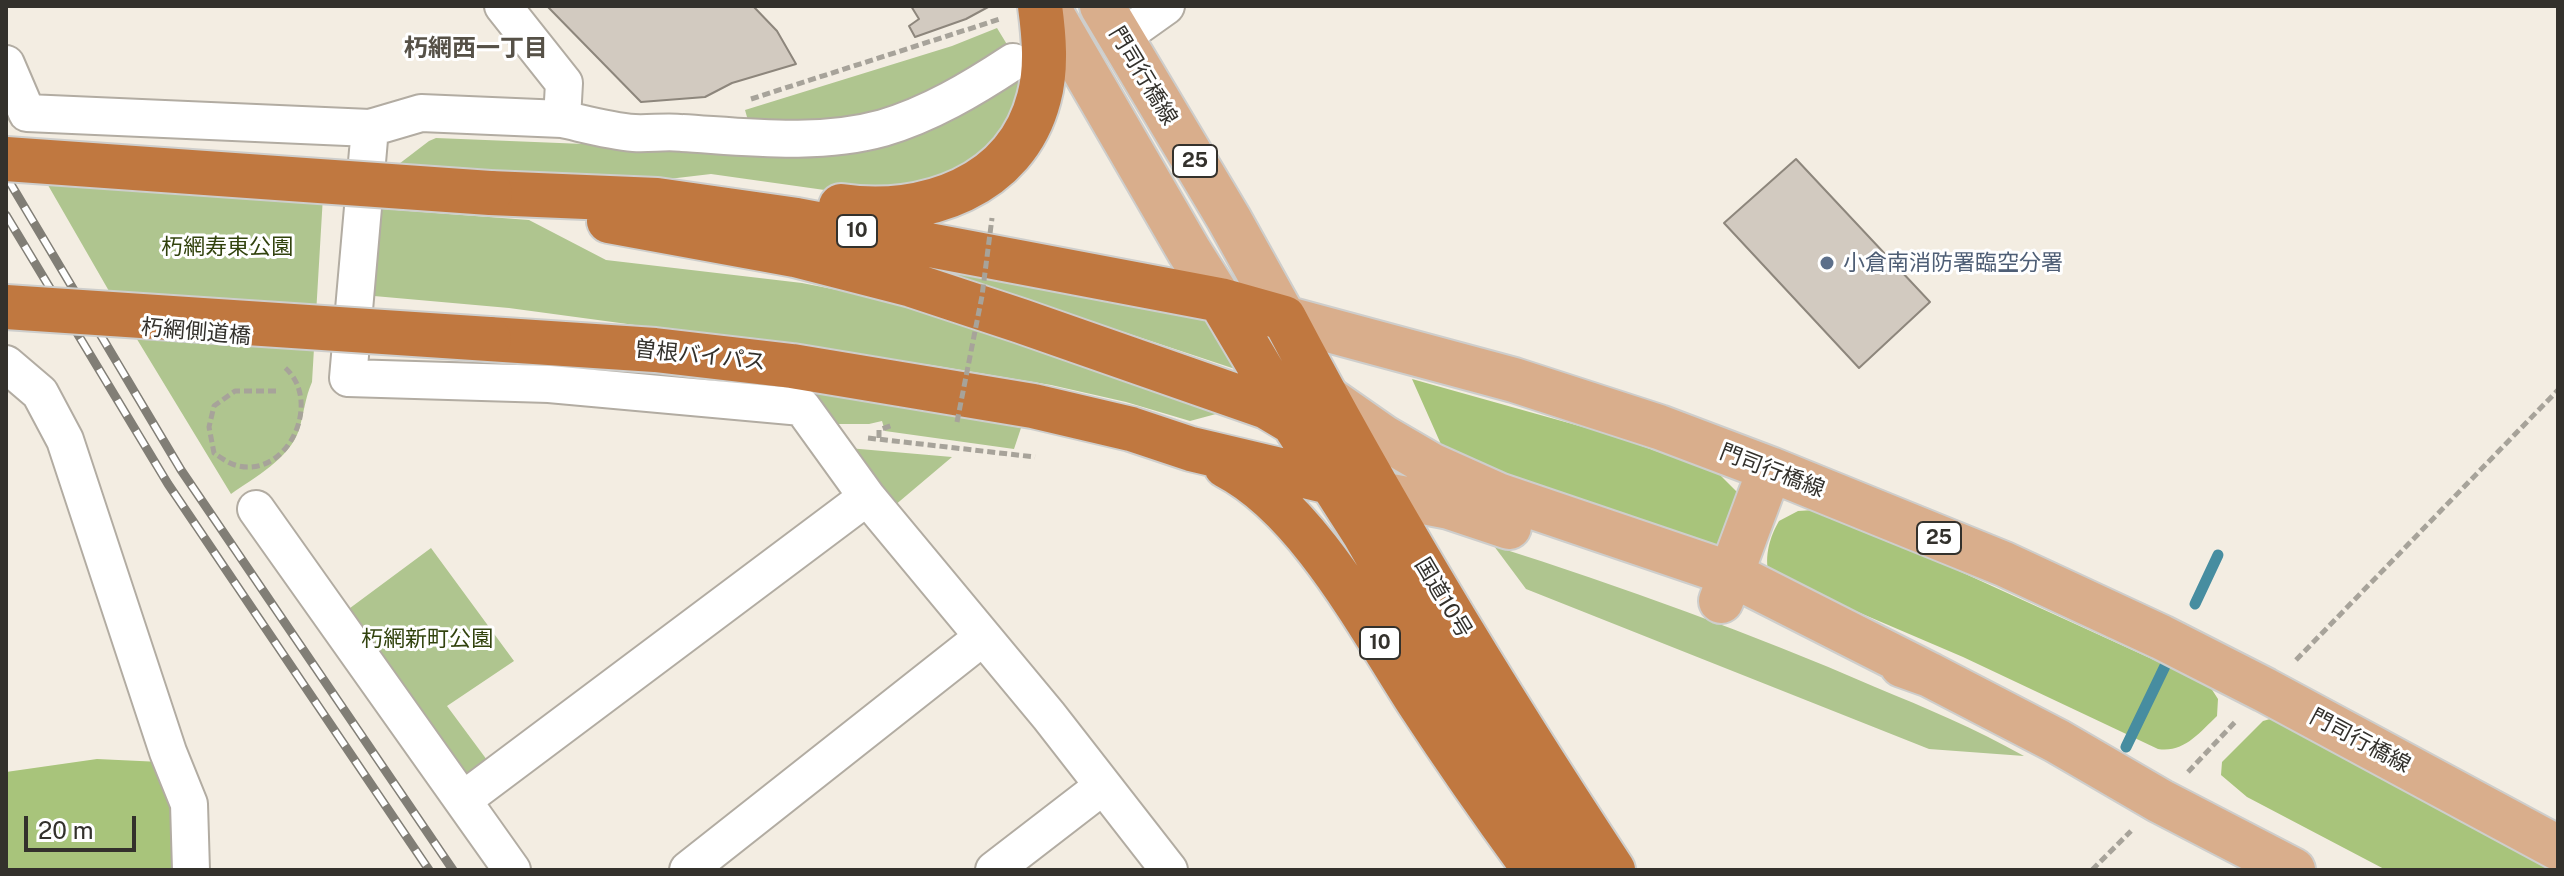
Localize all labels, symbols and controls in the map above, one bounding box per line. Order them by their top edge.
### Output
street label: 門司行橋線 [1103,22,1183,130]
district label: 朽網西一丁目 [404,35,548,63]
road number: 25 [1173,145,1217,177]
road number: 10 [837,215,877,247]
park label: 朽網寿東公園 [161,234,293,260]
place label: 小倉南消防署臨空分署 [1843,250,2063,276]
marker: 小倉南消防署臨空分署 [1818,254,1836,272]
street label: 朽網側道橋 [140,314,252,350]
street label: 曽根バイパス [633,336,767,376]
street label: 門司行橋線 [1716,439,1828,503]
road number: 25 [1917,522,1961,554]
street label: 国道10号 [1409,553,1477,643]
park label: 朽網新町公園 [361,626,493,652]
road number: 10 [1360,627,1400,659]
street label: 門司行橋線 [2305,704,2415,778]
scale bar [28,800,140,850]
text: 20 m [38,816,94,844]

